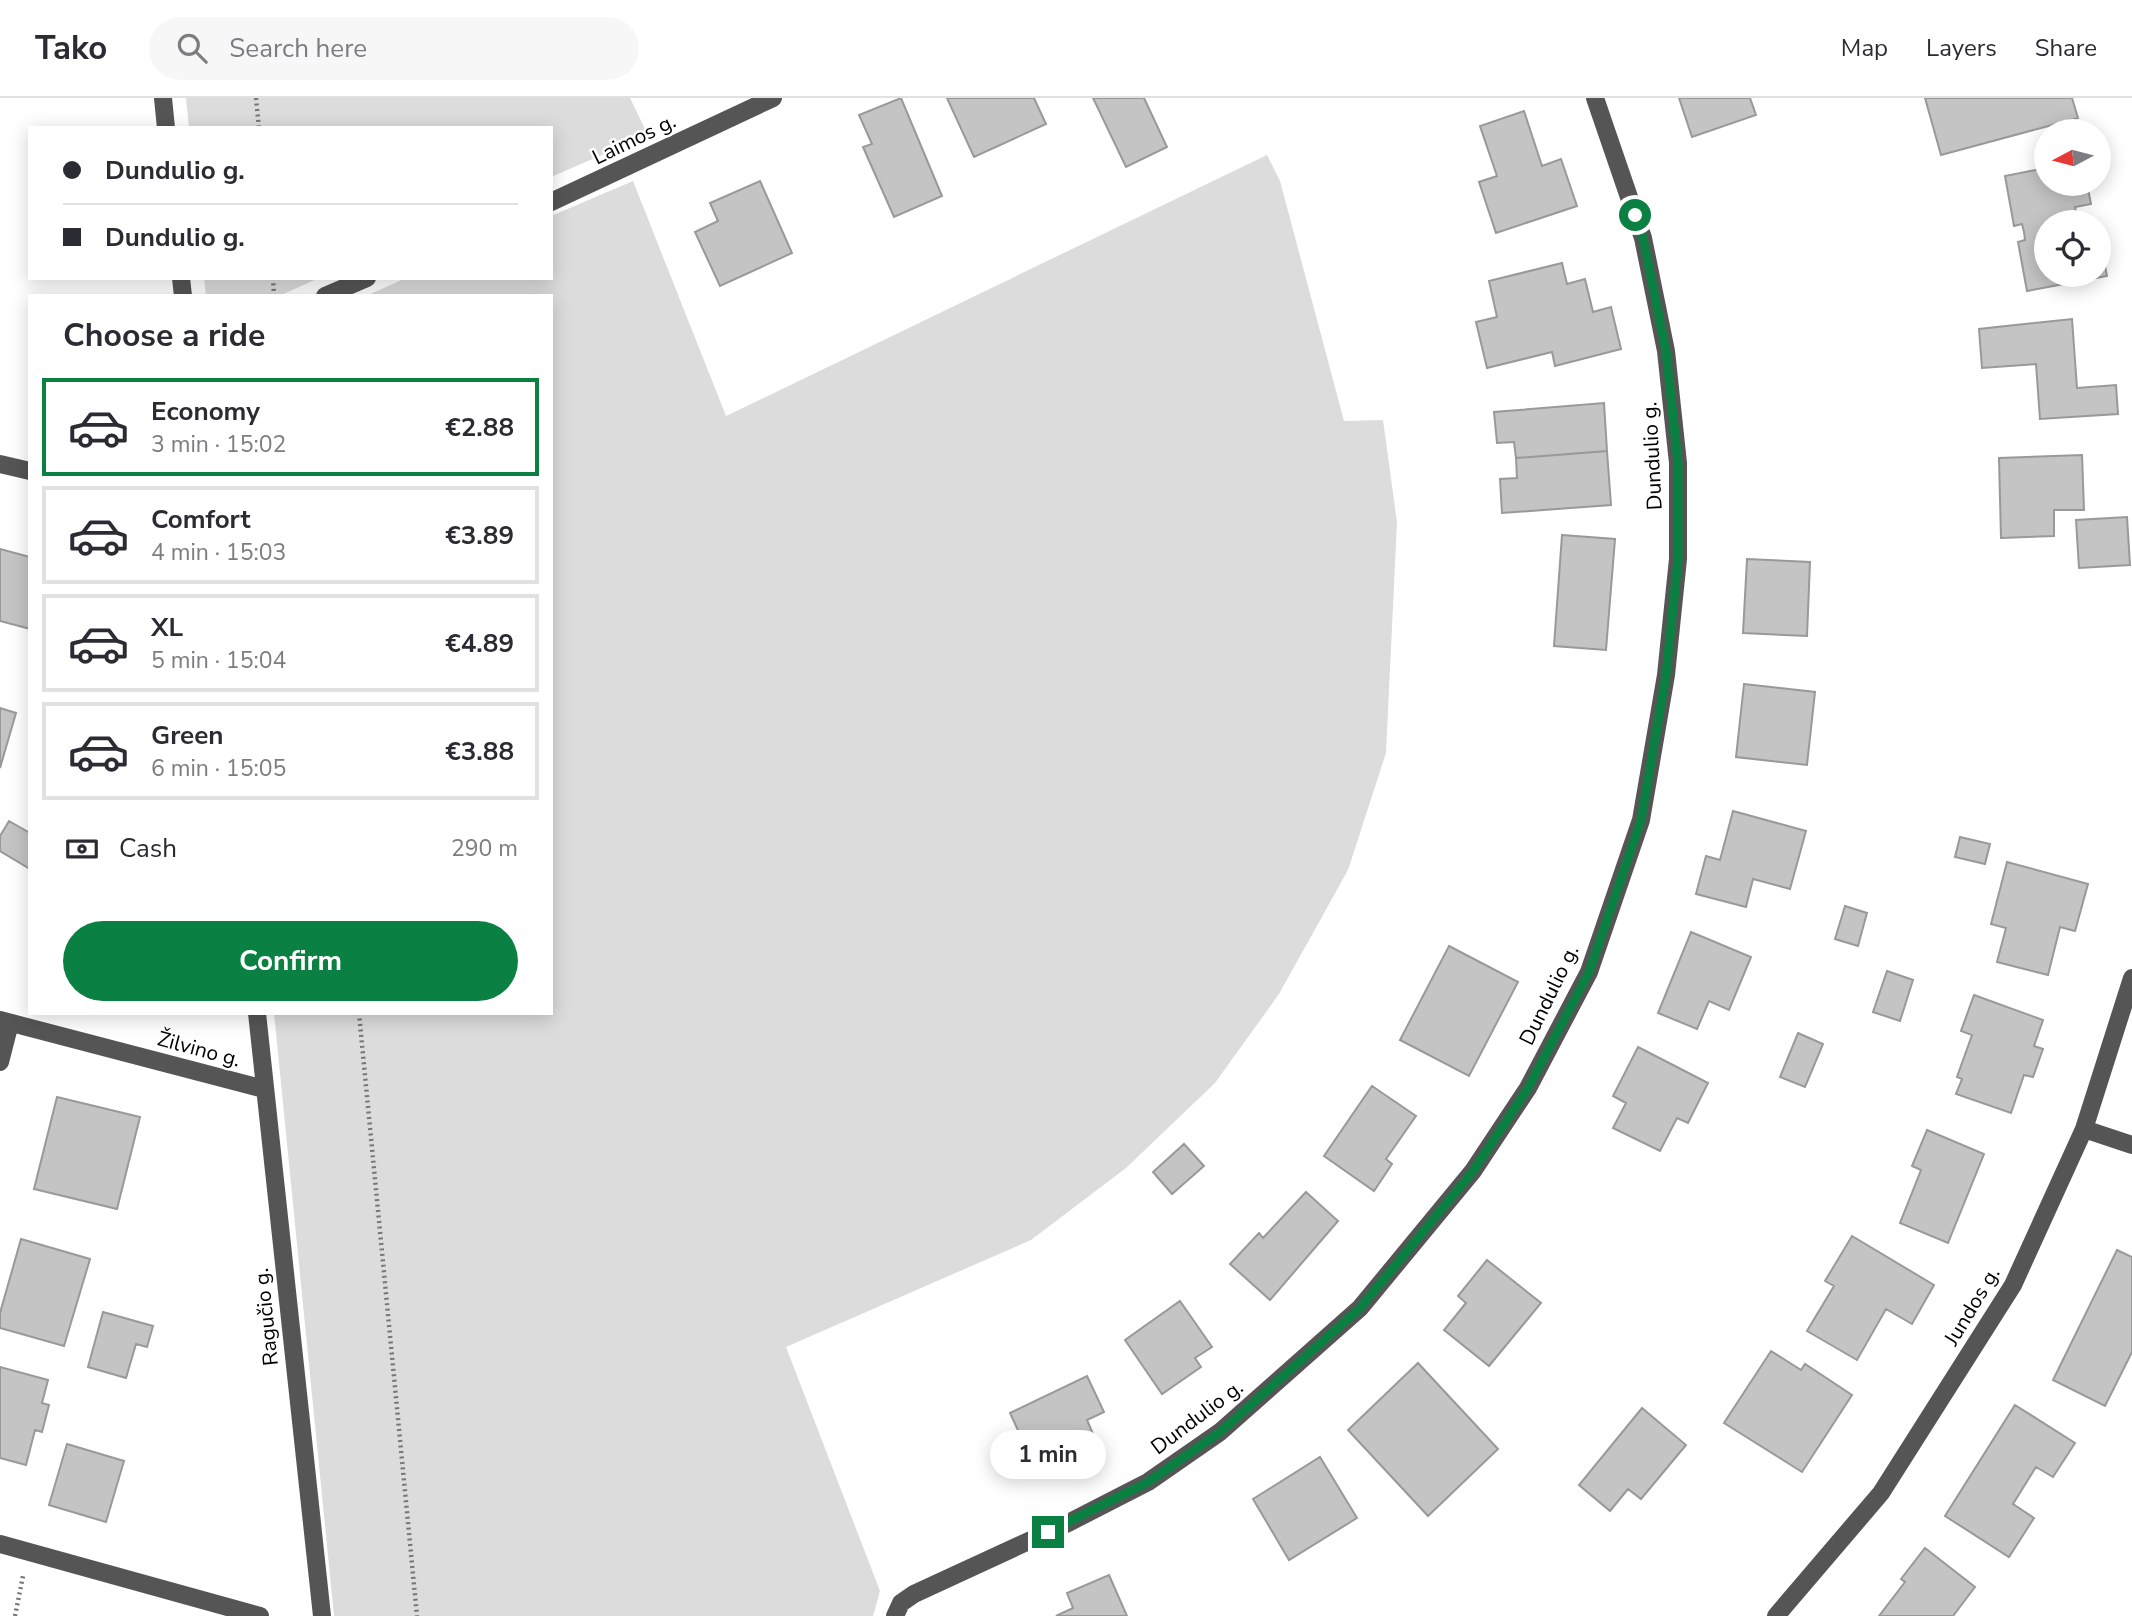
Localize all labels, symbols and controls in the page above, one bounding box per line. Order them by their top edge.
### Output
search box [149,17,639,80]
text: Tako [35,26,107,71]
icon: search [173,29,211,67]
text: Search here [229,31,367,66]
text: Map [1841,32,1888,64]
text: Layers [1926,32,1997,64]
text: Share [2035,32,2097,64]
street label: Laimos g. [588,107,680,171]
north arrow [2034,119,2110,196]
map controls [2034,119,2111,287]
text: Dundulio g. [105,153,245,188]
route start [1619,199,1651,231]
button: locate [2034,210,2111,287]
text: Dundulio g. [105,220,245,255]
text: Choose a ride [63,314,265,357]
text: Economy [151,394,260,429]
icon: car [67,396,130,459]
street label: Dundulio g. [1635,401,1669,511]
text: €2.88 [445,410,514,445]
text: 3 min · 15:02 [151,429,286,460]
text: Comfort [151,502,251,537]
icon: car [67,504,130,567]
text: €3.89 [445,518,514,553]
text: 4 min · 15:03 [151,537,286,568]
text: XL [151,610,183,645]
icon: car [67,612,130,675]
text: €4.89 [445,626,514,661]
text: 5 min · 15:04 [151,645,286,676]
text: Green [151,718,224,753]
icon: car [67,720,130,783]
text: €3.88 [445,734,514,769]
text: 6 min · 15:05 [151,753,286,784]
icon: cash [63,830,101,868]
text: Cash [119,831,177,866]
text: 290 m [451,833,518,864]
button: Confirm [63,921,518,1001]
street label: Dundulio g. [1513,940,1585,1050]
street label: Žilvino g. [154,1024,244,1074]
street label: Jundos g. [1937,1261,2006,1351]
street label: Ragučio g. [247,1267,285,1367]
street label: Dundulio g. [1145,1373,1249,1461]
callout: 1 min [990,1430,1106,1480]
text: 1 min [1018,1439,1078,1470]
route end [1032,1516,1064,1548]

